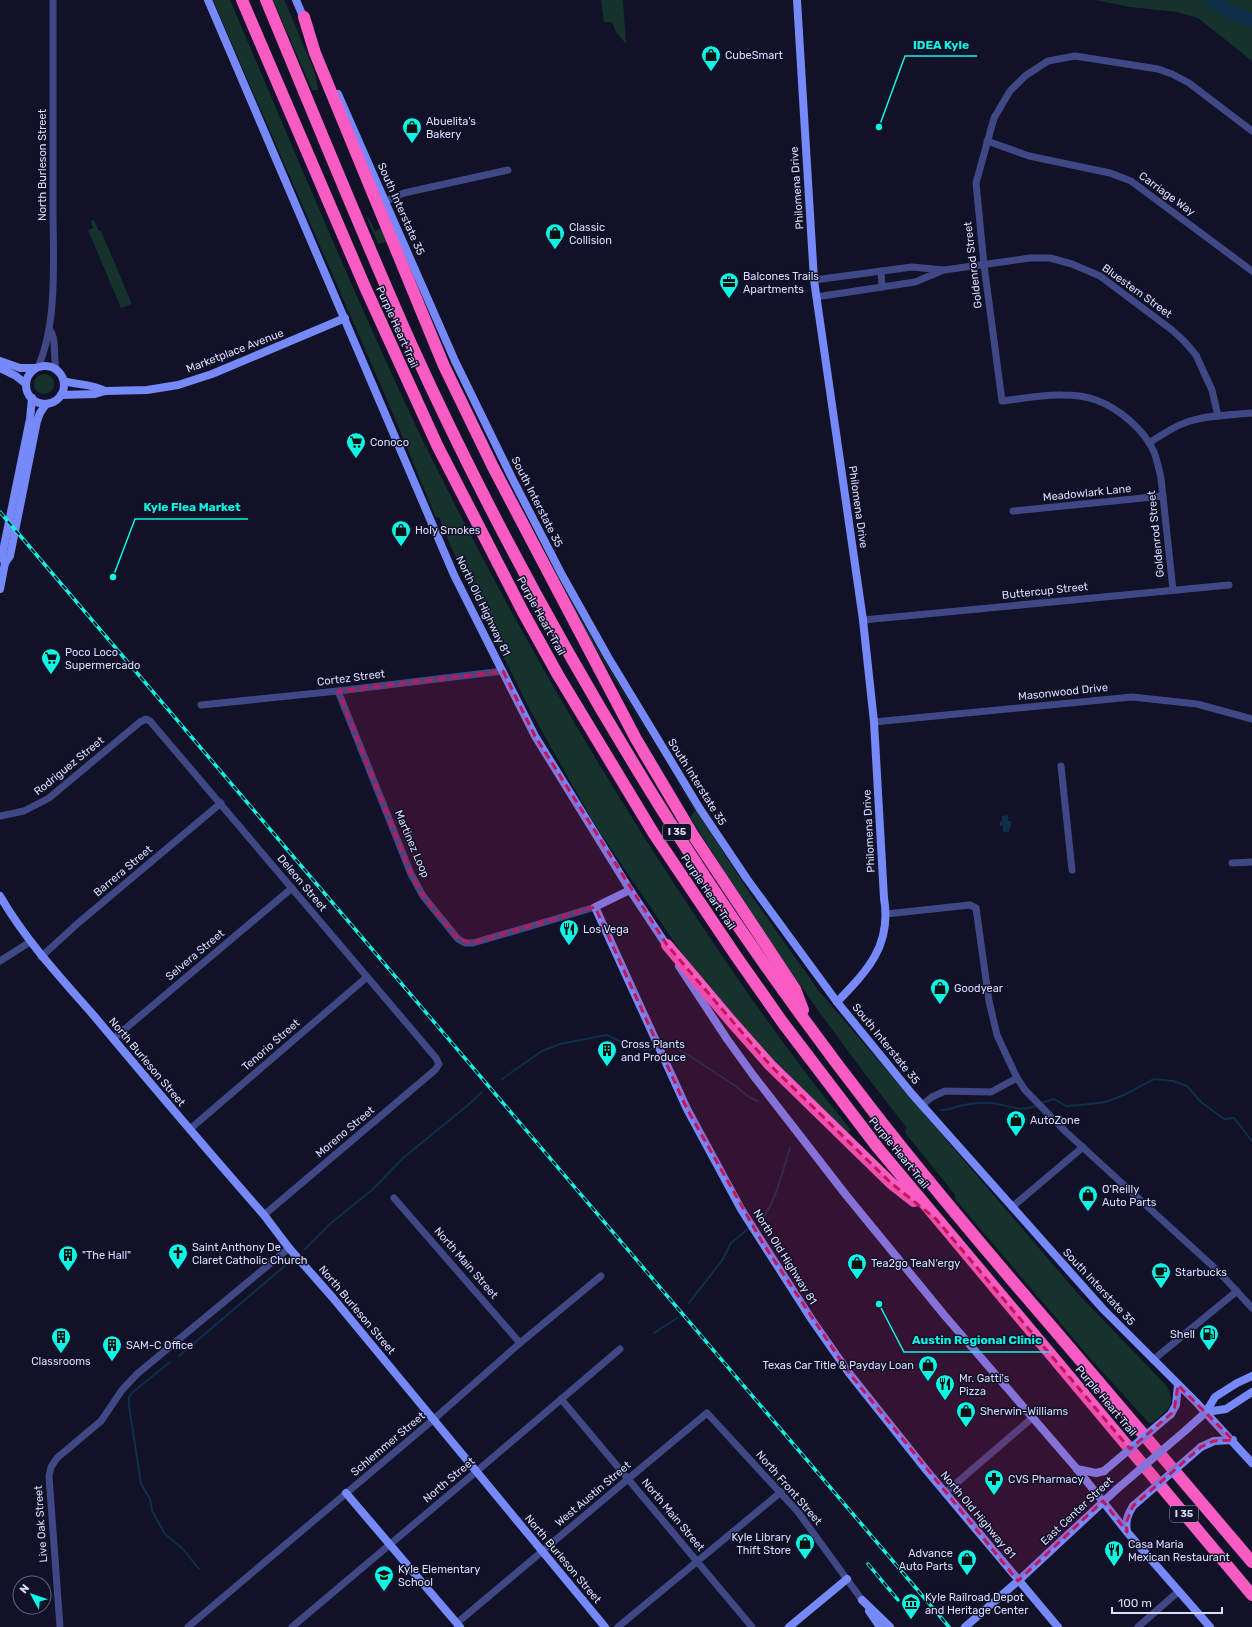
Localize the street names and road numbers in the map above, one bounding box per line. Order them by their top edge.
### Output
street label: North Burleson Street [36,108,49,221]
street label: Philomena Drive [788,146,806,230]
street label: South Interstate 35 [375,161,427,258]
street label: Carriage Way [1136,169,1198,219]
street label: Goldenrod Street [961,220,985,309]
street label: Bluestem Street [1100,261,1175,321]
street label: Purple Heart Trail [373,284,421,370]
street label: Marketplace Avenue [184,326,286,376]
street label: South Interstate 35 [509,455,566,550]
street label: Philomena Drive [846,465,870,549]
street label: Meadowlark Lane [1042,482,1132,504]
street label: Goldenrod Street [1145,489,1167,578]
street label: North Old Highway 81 [453,554,513,658]
street label: Purple Heart Trail [514,574,568,658]
street label: Buttercup Street [1001,580,1089,602]
street label: Cortez Street [316,667,386,689]
street label: Masonwood Drive [1017,681,1109,703]
street label: Rodriguez Street [31,733,107,798]
street label: South Interstate 35 [665,736,729,828]
street label: Philomena Drive [860,789,878,873]
street label: Martinez Loop [392,808,432,880]
road number: I 35 [663,824,691,840]
street label: Barrera Street [91,842,155,899]
street label: Deleon Street [275,852,330,915]
street label: Purple Heart Trail [678,852,738,932]
street label: Selvera Street [163,926,227,983]
street label: South Interstate 35 [850,1001,923,1087]
street label: North Burleson Street [106,1015,188,1110]
street label: Tenorio Street [240,1016,303,1074]
street label: Moreno Street [313,1103,378,1160]
street label: Purple Heart Trail [866,1115,932,1191]
street label: North Old Highway 81 [750,1207,820,1307]
street label: North Main Street [431,1225,501,1302]
street label: South Interstate 35 [1060,1246,1138,1328]
street label: North Burleson Street [316,1263,398,1358]
street label: Purple Heart Trail [1073,1363,1139,1439]
street label: Schlemmer Street [348,1409,428,1479]
street label: North Front Street [753,1448,825,1528]
street label: North Street [420,1454,478,1505]
street label: West Austin Street [553,1458,634,1529]
street label: North Old Highway 81 [938,1469,1018,1561]
street label: East Center Street [1038,1474,1116,1548]
street label: North Main Street [639,1476,708,1554]
street label: Live Oak Street [32,1484,50,1563]
road number: I 35 [1170,1506,1198,1522]
street label: North Burleson Street [522,1512,604,1607]

